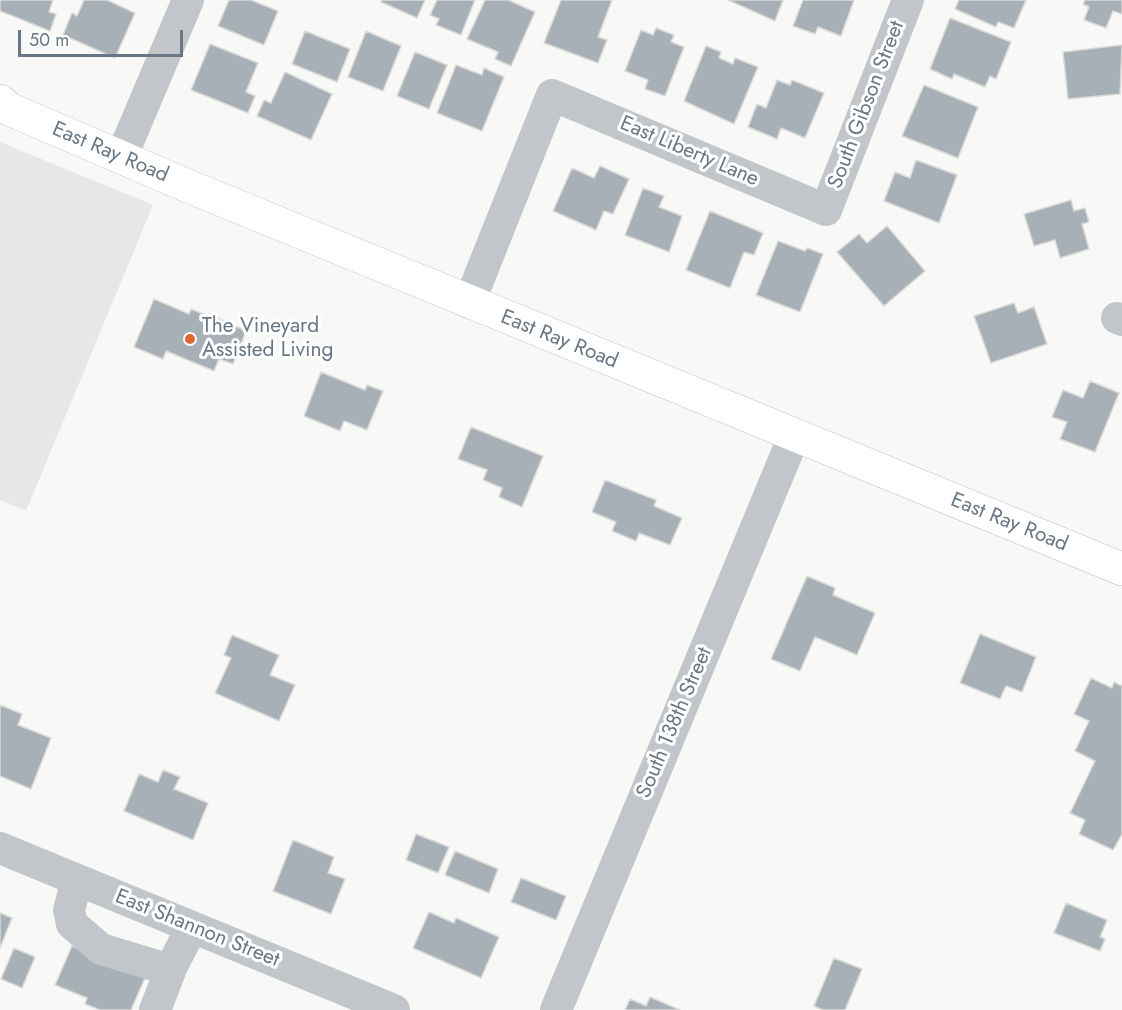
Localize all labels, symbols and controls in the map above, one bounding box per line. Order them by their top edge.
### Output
scale bar [21,18,186,56]
street label: South Gibson Street [823,18,911,192]
text: 50 m [29,27,69,53]
street label: East Liberty Lane [616,111,762,193]
street label: East Ray Road [48,117,172,189]
street label: East Ray Road [497,305,621,375]
place label: The Vineyard Assisted Living [202,314,333,364]
marker: The Vineyard Assisted Living [183,332,197,346]
street label: East Ray Road [947,488,1071,558]
street label: South 138th Street [632,644,718,802]
street label: East Shannon Street [111,885,283,973]

